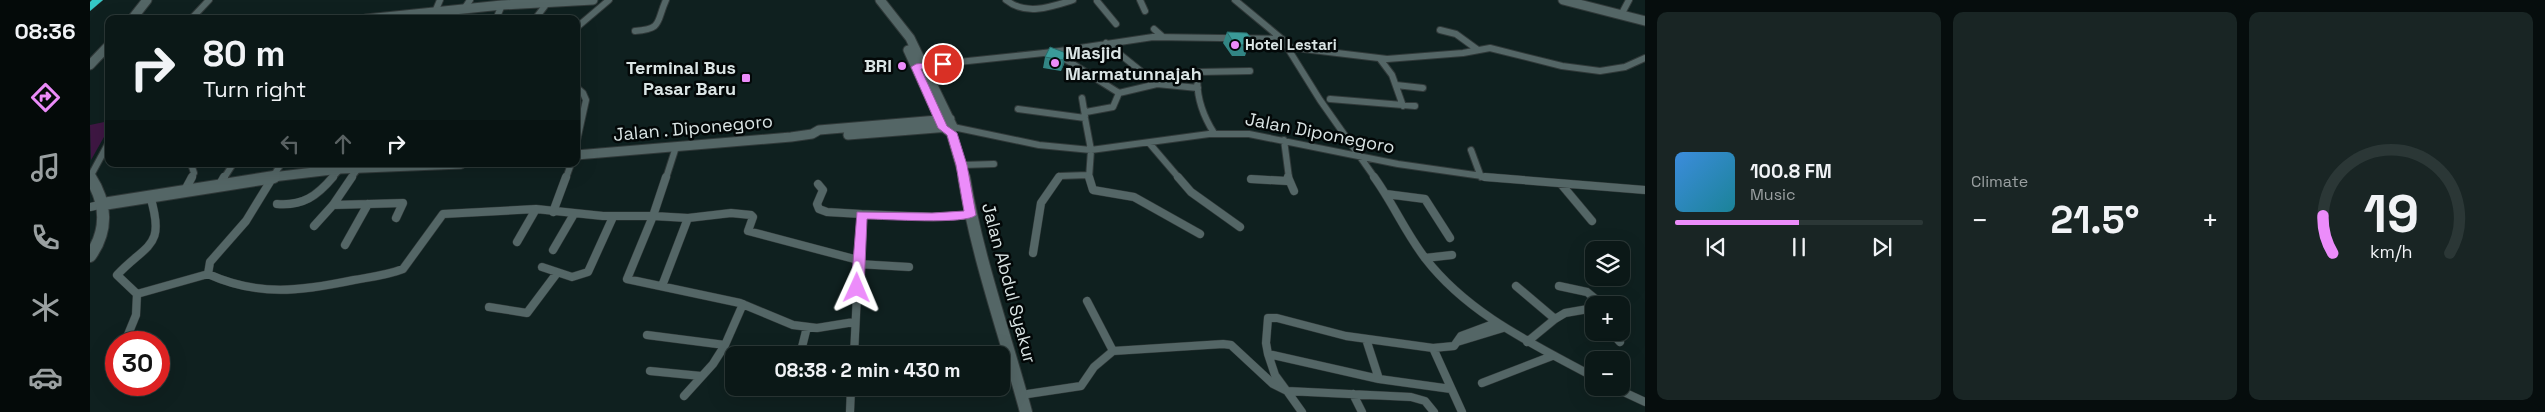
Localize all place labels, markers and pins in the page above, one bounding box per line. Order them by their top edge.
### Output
place label: Hotel Lestari [1245,35,1337,54]
marker: Hotel Lestari [1229,39,1241,51]
place label: Masjid Marmatunnajah [1065,41,1202,85]
pin [922,43,964,85]
place label: BRI [864,54,892,77]
place label: Terminal Bus Pasar Baru [626,56,736,100]
marker: Masjid Marmatunnajah [1049,57,1061,69]
marker: BRI [896,60,908,72]
marker: Terminal Bus Pasar Baru [740,72,752,84]

